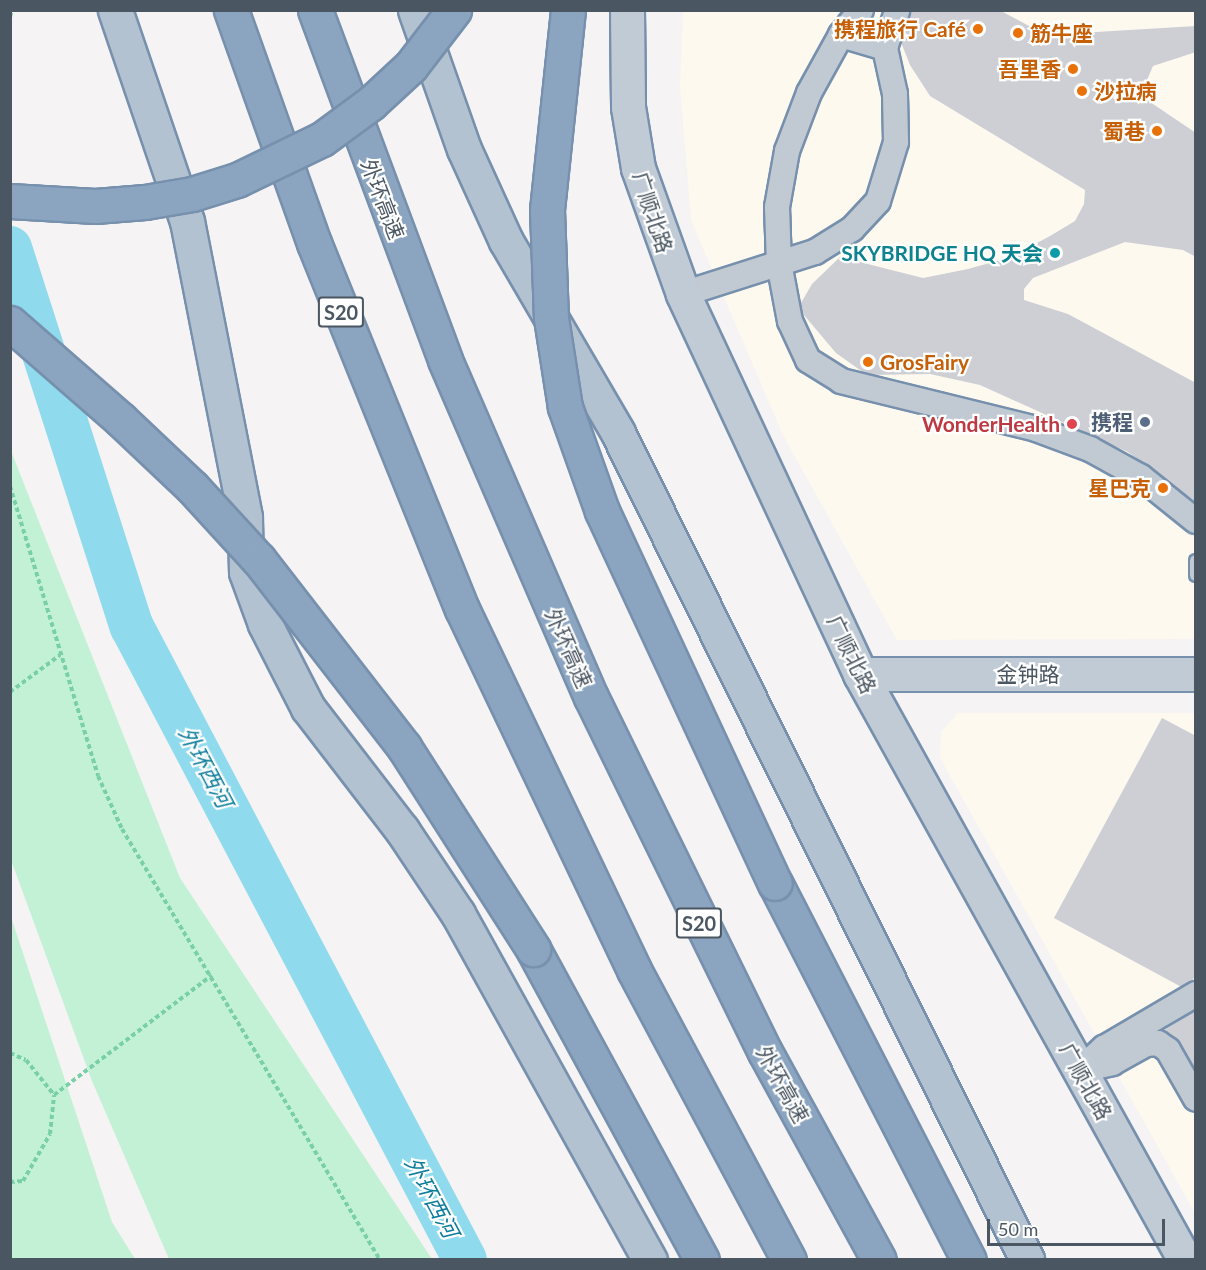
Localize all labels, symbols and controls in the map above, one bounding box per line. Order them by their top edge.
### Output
place label: 携程旅行 Café [834,16,966,42]
place label: 筋牛座 [1030,20,1093,46]
marker: 携程旅行 Café [971,22,985,36]
marker: 筋牛座 [1011,26,1025,40]
place label: 吾里香 [998,56,1061,82]
marker: 吾里香 [1066,62,1080,76]
place label: 沙拉病 [1094,78,1157,104]
marker: 沙拉病 [1075,84,1089,98]
place label: 蜀巷 [1103,118,1145,144]
marker: 蜀巷 [1150,124,1164,138]
street label: 外环高速 [356,155,410,243]
street label: 广顺北路 [628,168,678,256]
place label: SKYBRIDGE HQ 天会 [841,240,1043,266]
marker: SKYBRIDGE HQ 天会 [1048,246,1062,260]
road number: S20 [317,295,365,329]
place label: GrosFairy [880,349,969,375]
marker: GrosFairy [861,355,875,369]
place label: 携程 [1091,409,1133,435]
place label: WonderHealth [922,411,1060,437]
marker: 携程 [1138,415,1152,429]
marker: WonderHealth [1065,417,1079,431]
place label: 星巴克 [1088,475,1151,501]
marker: 星巴克 [1156,481,1170,495]
street label: 外环高速 [540,605,598,691]
street label: 广顺北路 [822,611,882,697]
street label: 金钟路 [997,661,1059,687]
water label: 外环西河 [174,722,238,812]
road number: S20 [675,906,723,940]
street label: 广顺北路 [1055,1038,1117,1124]
street label: 外环高速 [752,1041,814,1127]
water label: 外环西河 [400,1152,464,1242]
scale bar [990,1207,1168,1245]
text: 50 m [998,1218,1038,1240]

